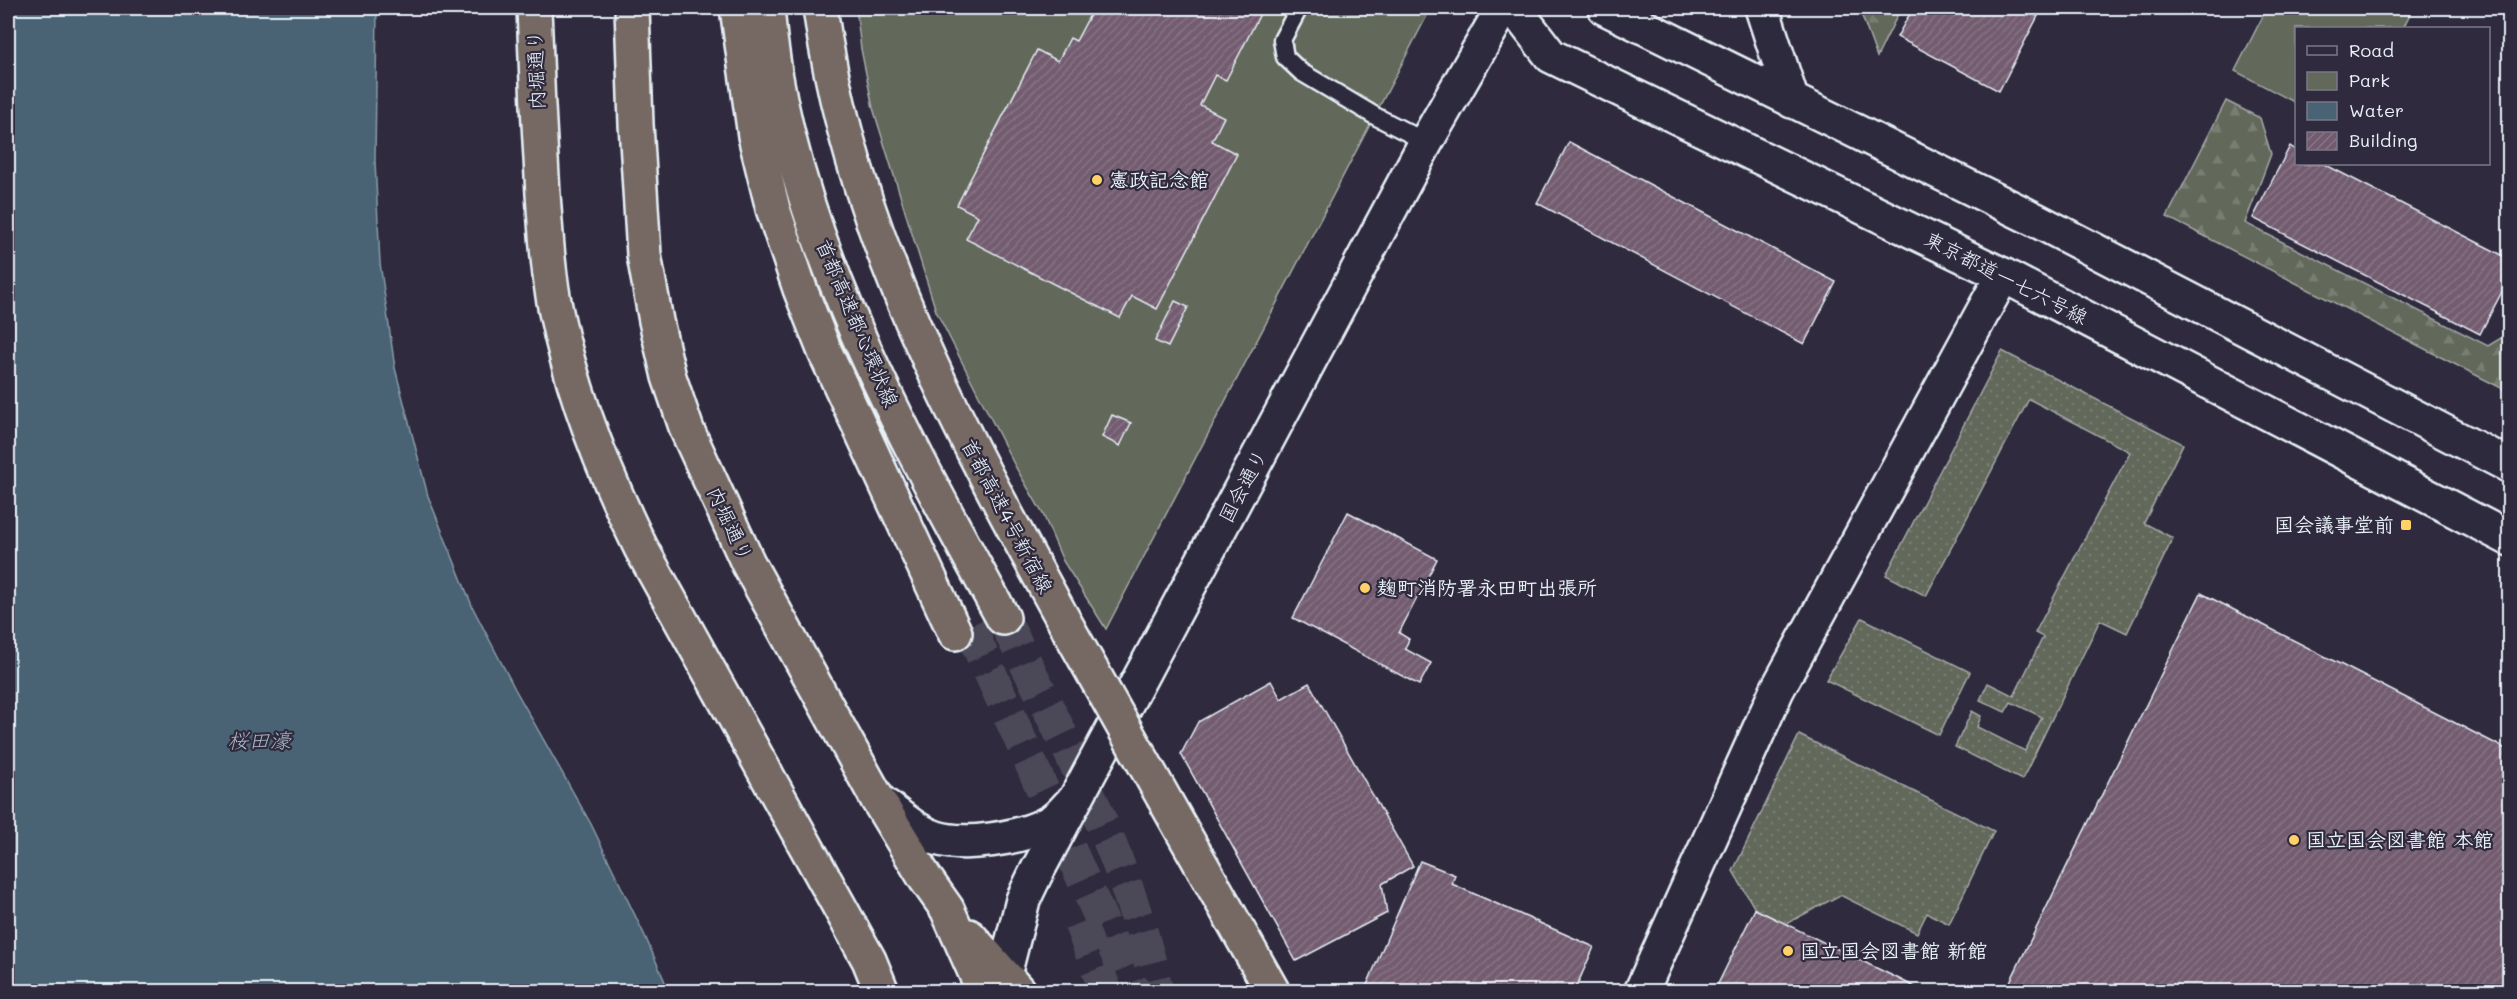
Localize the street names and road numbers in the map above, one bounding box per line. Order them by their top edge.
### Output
street label: 内堀通り [521,30,549,110]
street label: 東京都道一七六号線 [1920,225,2093,330]
street label: 首都高速都心環状線 [811,235,905,411]
street label: 首都高速4号新宿線 [956,434,1060,597]
street label: 国会通り [1212,444,1272,527]
street label: 内堀通り [702,482,760,565]

